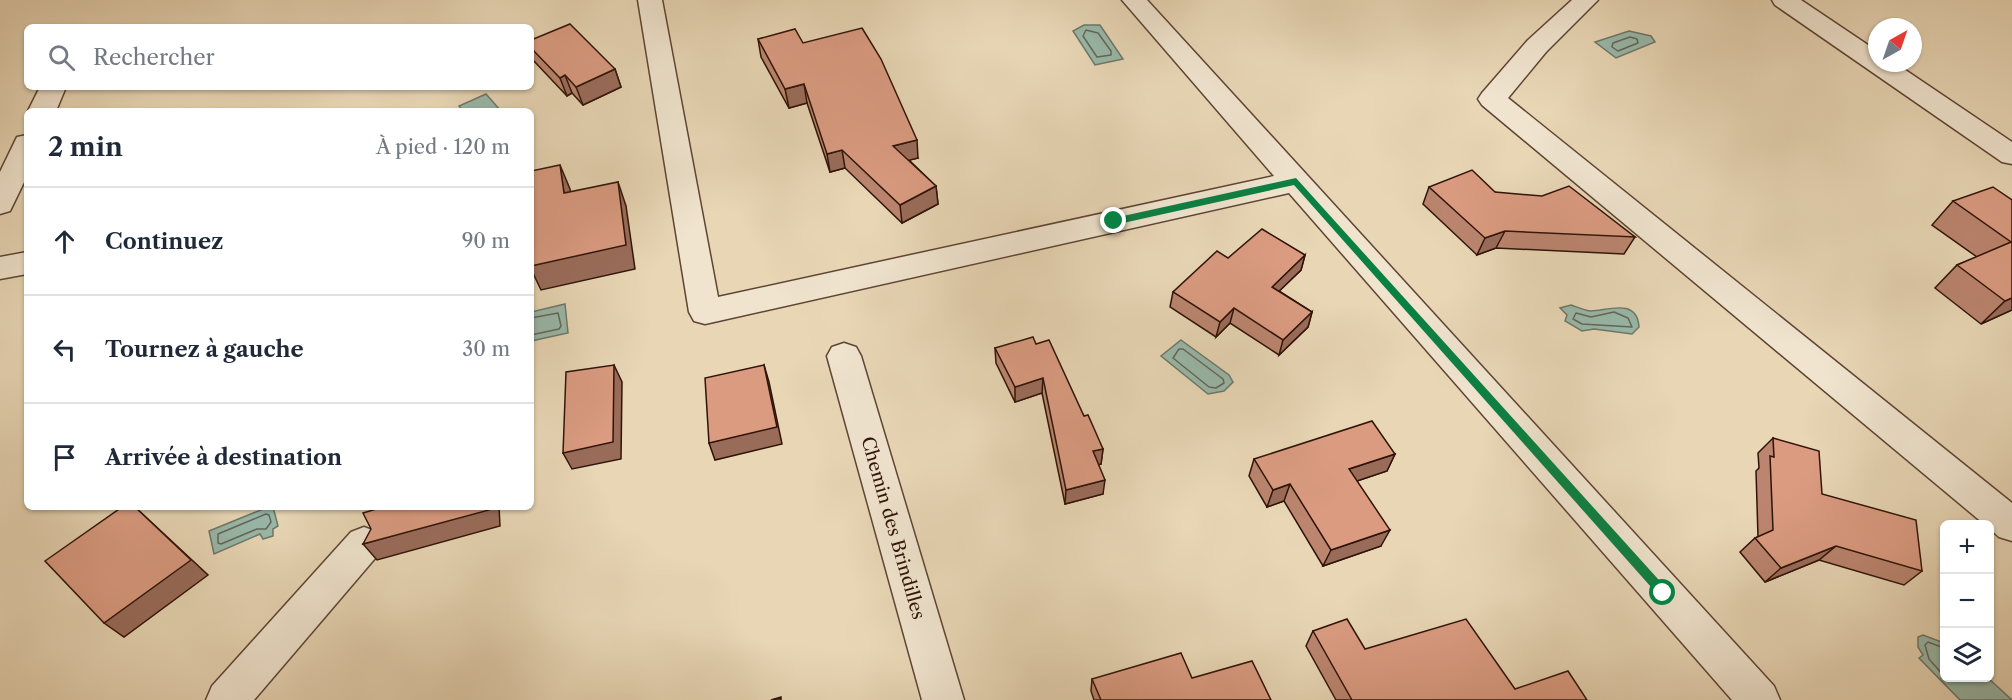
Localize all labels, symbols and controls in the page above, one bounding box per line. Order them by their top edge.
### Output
north arrow [1868,18,1922,72]
search box [24,24,534,90]
icon: search [45,41,78,74]
text: Rechercher [93,44,215,71]
text: 2 min [48,131,123,163]
text: À pied · 120 m [376,135,510,159]
route end [1100,207,1126,233]
icon: ahead [48,225,81,258]
text: Continuez [105,228,224,255]
text: 90 m [462,229,510,253]
icon: left [48,333,81,366]
text: Tournez à gauche [105,336,304,363]
text: 30 m [462,337,510,361]
street label: Chemin des Brindilles [856,434,930,622]
icon: arrive [48,441,81,474]
text: Arrivée à destination [105,444,342,471]
map controls [1940,520,1994,682]
button: + [1940,520,1994,574]
button: − [1940,574,1994,628]
route start [1649,579,1675,605]
button: layers [1940,628,1994,682]

